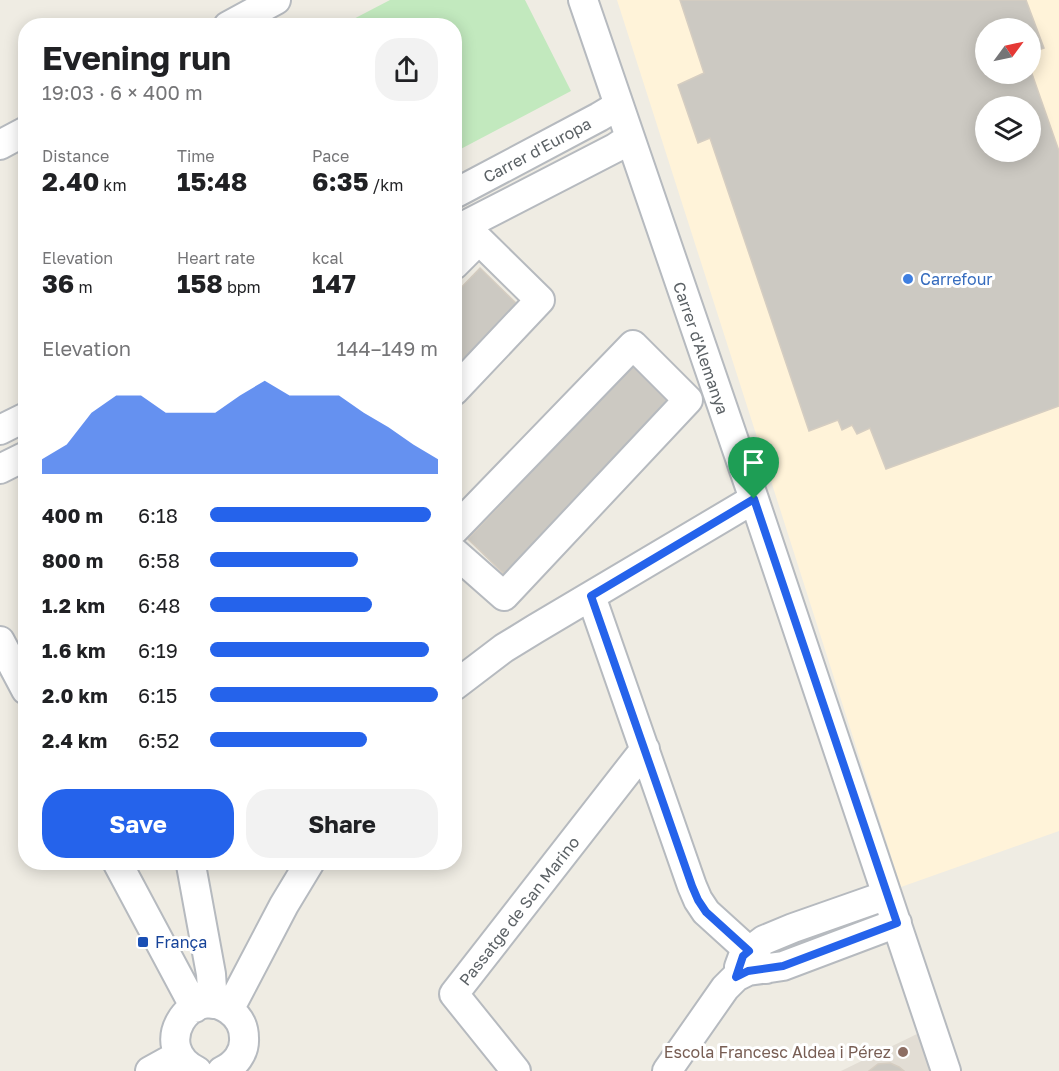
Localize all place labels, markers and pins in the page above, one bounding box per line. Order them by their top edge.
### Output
place label: Carrefour [920,269,993,289]
marker: Carrefour [901,272,915,286]
pin [728,437,779,499]
place label: França [155,932,207,952]
marker: França [136,935,150,949]
place label: Escola Francesc Aldea i Pérez [664,1042,891,1062]
marker: Escola Francesc Aldea i Pérez [896,1045,910,1059]

